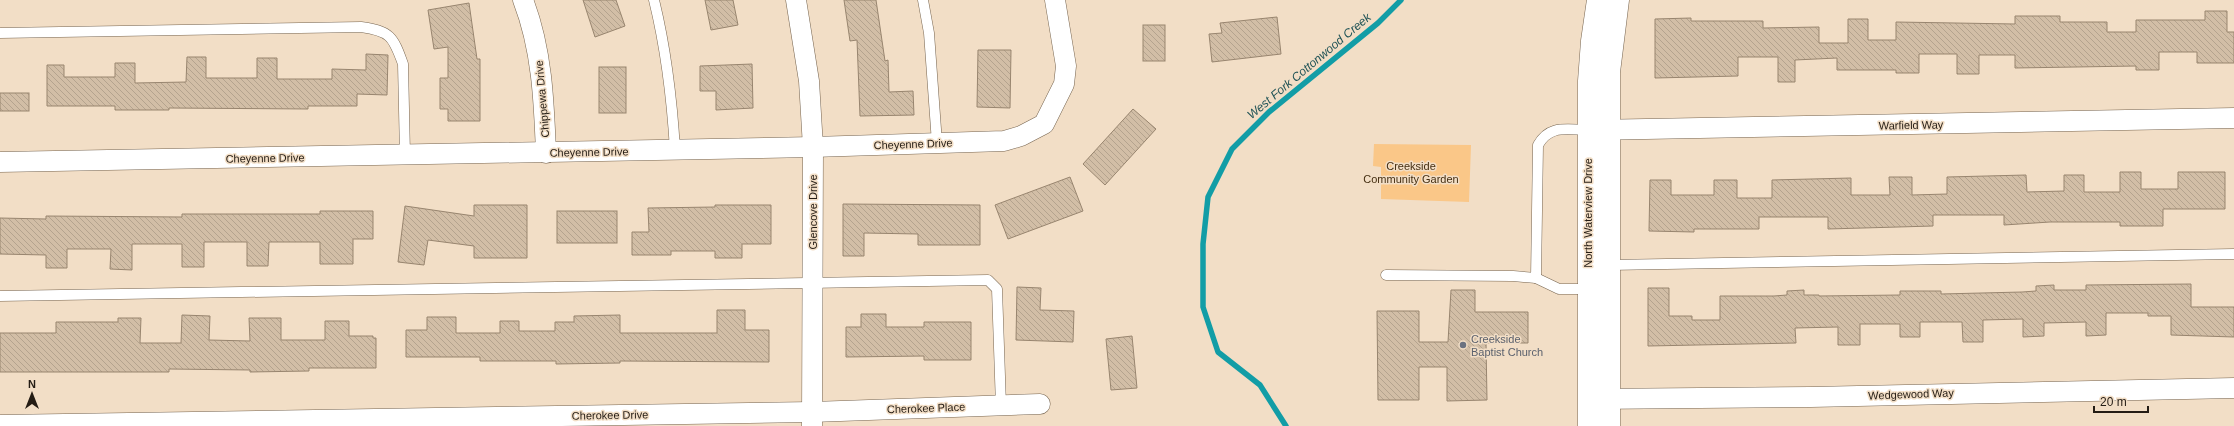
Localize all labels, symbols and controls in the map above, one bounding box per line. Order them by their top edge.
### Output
water label: West Fork Cottonwood Creek [1244,9,1374,122]
street label: Chippewa Drive [533,60,551,138]
street label: Warfield Way [1879,118,1944,132]
street label: Cheyenne Drive [873,137,953,151]
street label: Cheyenne Drive [549,145,629,159]
street label: Cheyenne Drive [225,151,305,165]
street label: North Waterview Drive [1582,158,1594,268]
park label: Creekside Community Garden [1363,160,1459,185]
street label: Glencove Drive [807,174,819,250]
place label: Creekside Baptist Church [1471,333,1543,358]
marker: Creekside Baptist Church [1458,340,1468,350]
north arrow [12,374,52,414]
text: N [28,378,36,390]
street label: Wedgewood Way [1868,386,1954,401]
scale bar [2094,388,2148,414]
text: 20 m [2100,395,2127,409]
street label: Cherokee Place [887,401,965,415]
street label: Cherokee Drive [572,408,648,422]

